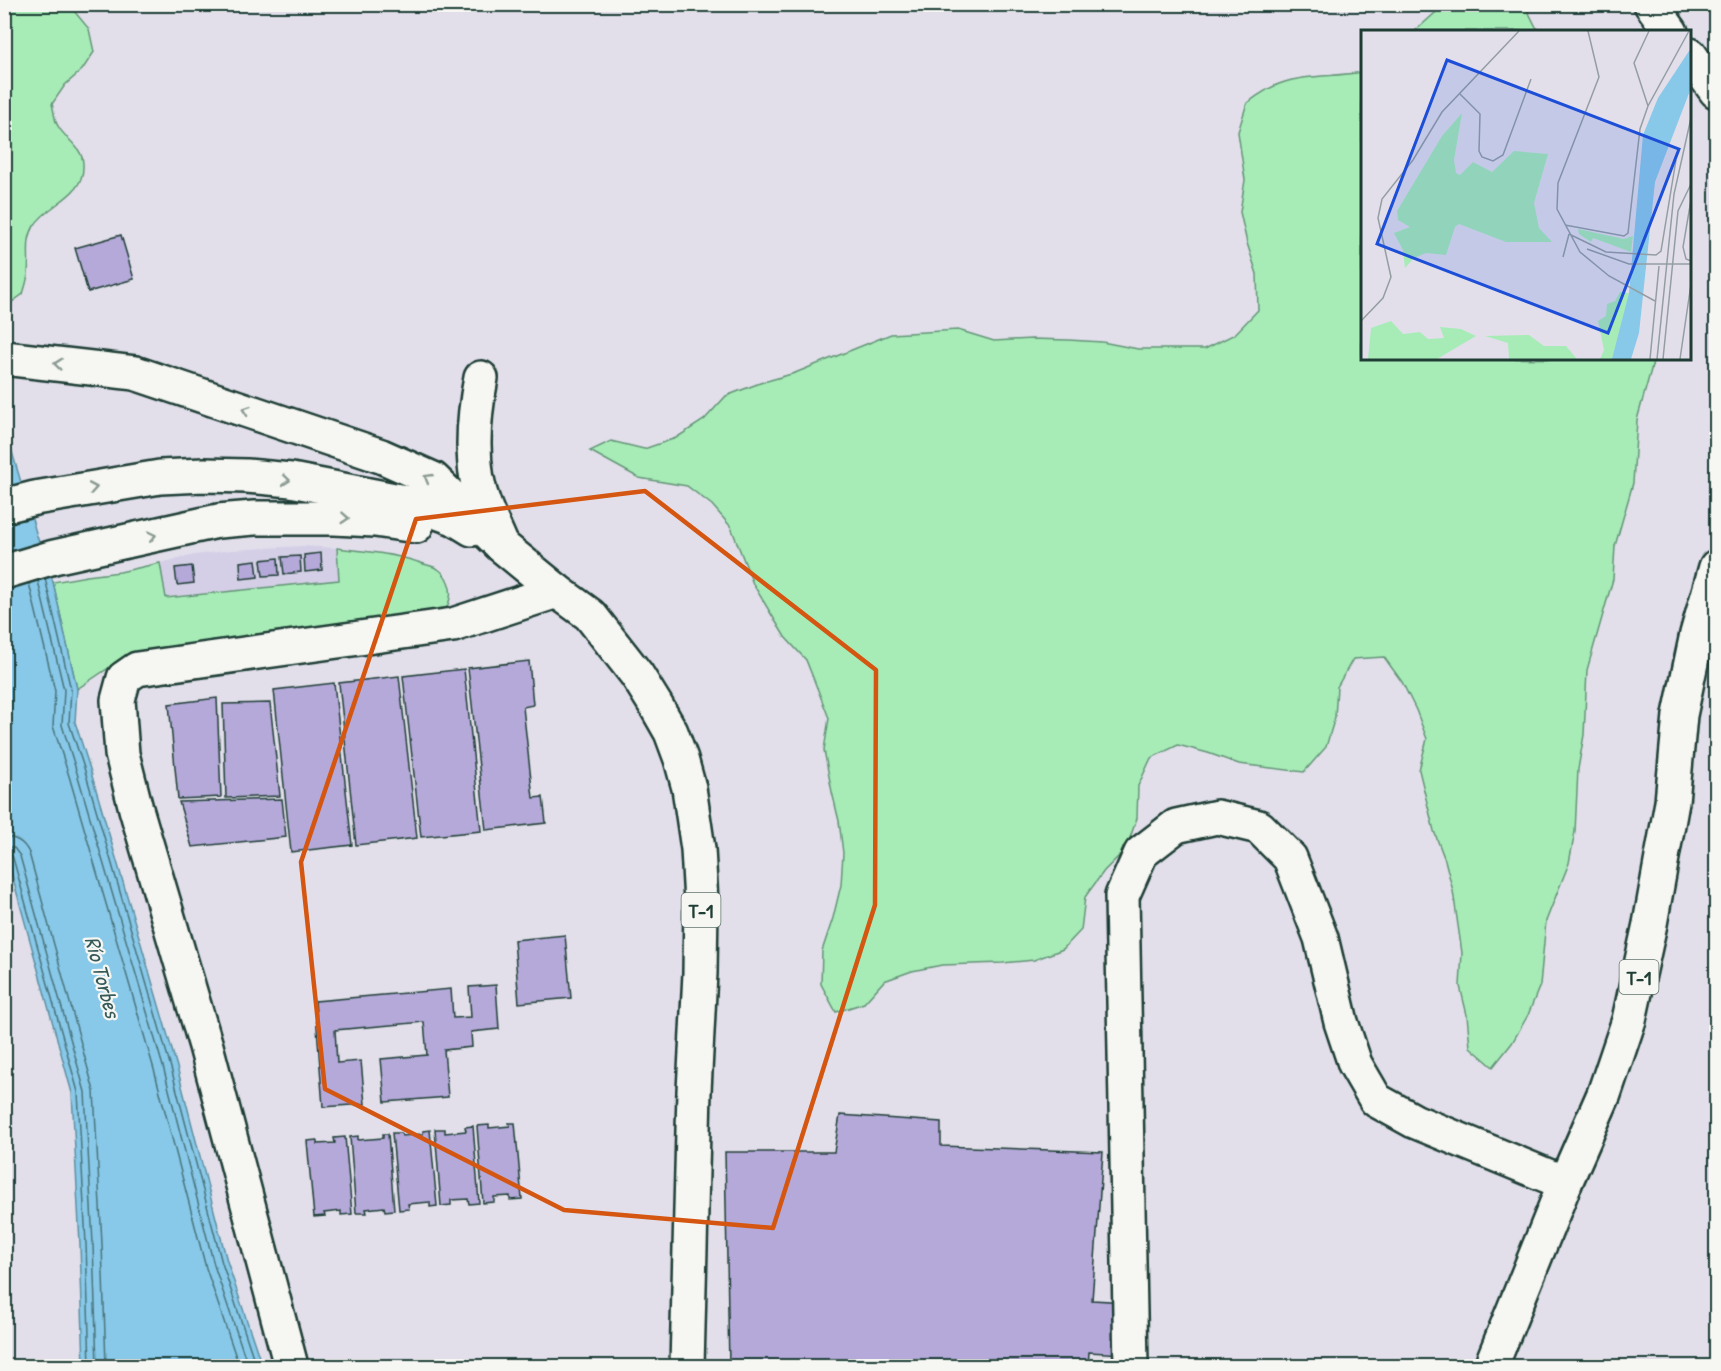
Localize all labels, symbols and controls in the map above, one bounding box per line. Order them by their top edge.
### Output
inset map [1361,30,1691,360]
one-way arrow [53,358,62,371]
one-way arrow [241,404,252,417]
one-way arrow [282,473,291,486]
one-way arrow [424,474,434,486]
one-way arrow [88,483,97,495]
one-way arrow [341,512,350,525]
one-way arrow [147,530,157,543]
road number: T-1 [682,893,720,927]
water label: Río Torbes [78,933,129,1023]
road number: T-1 [1620,960,1658,994]

